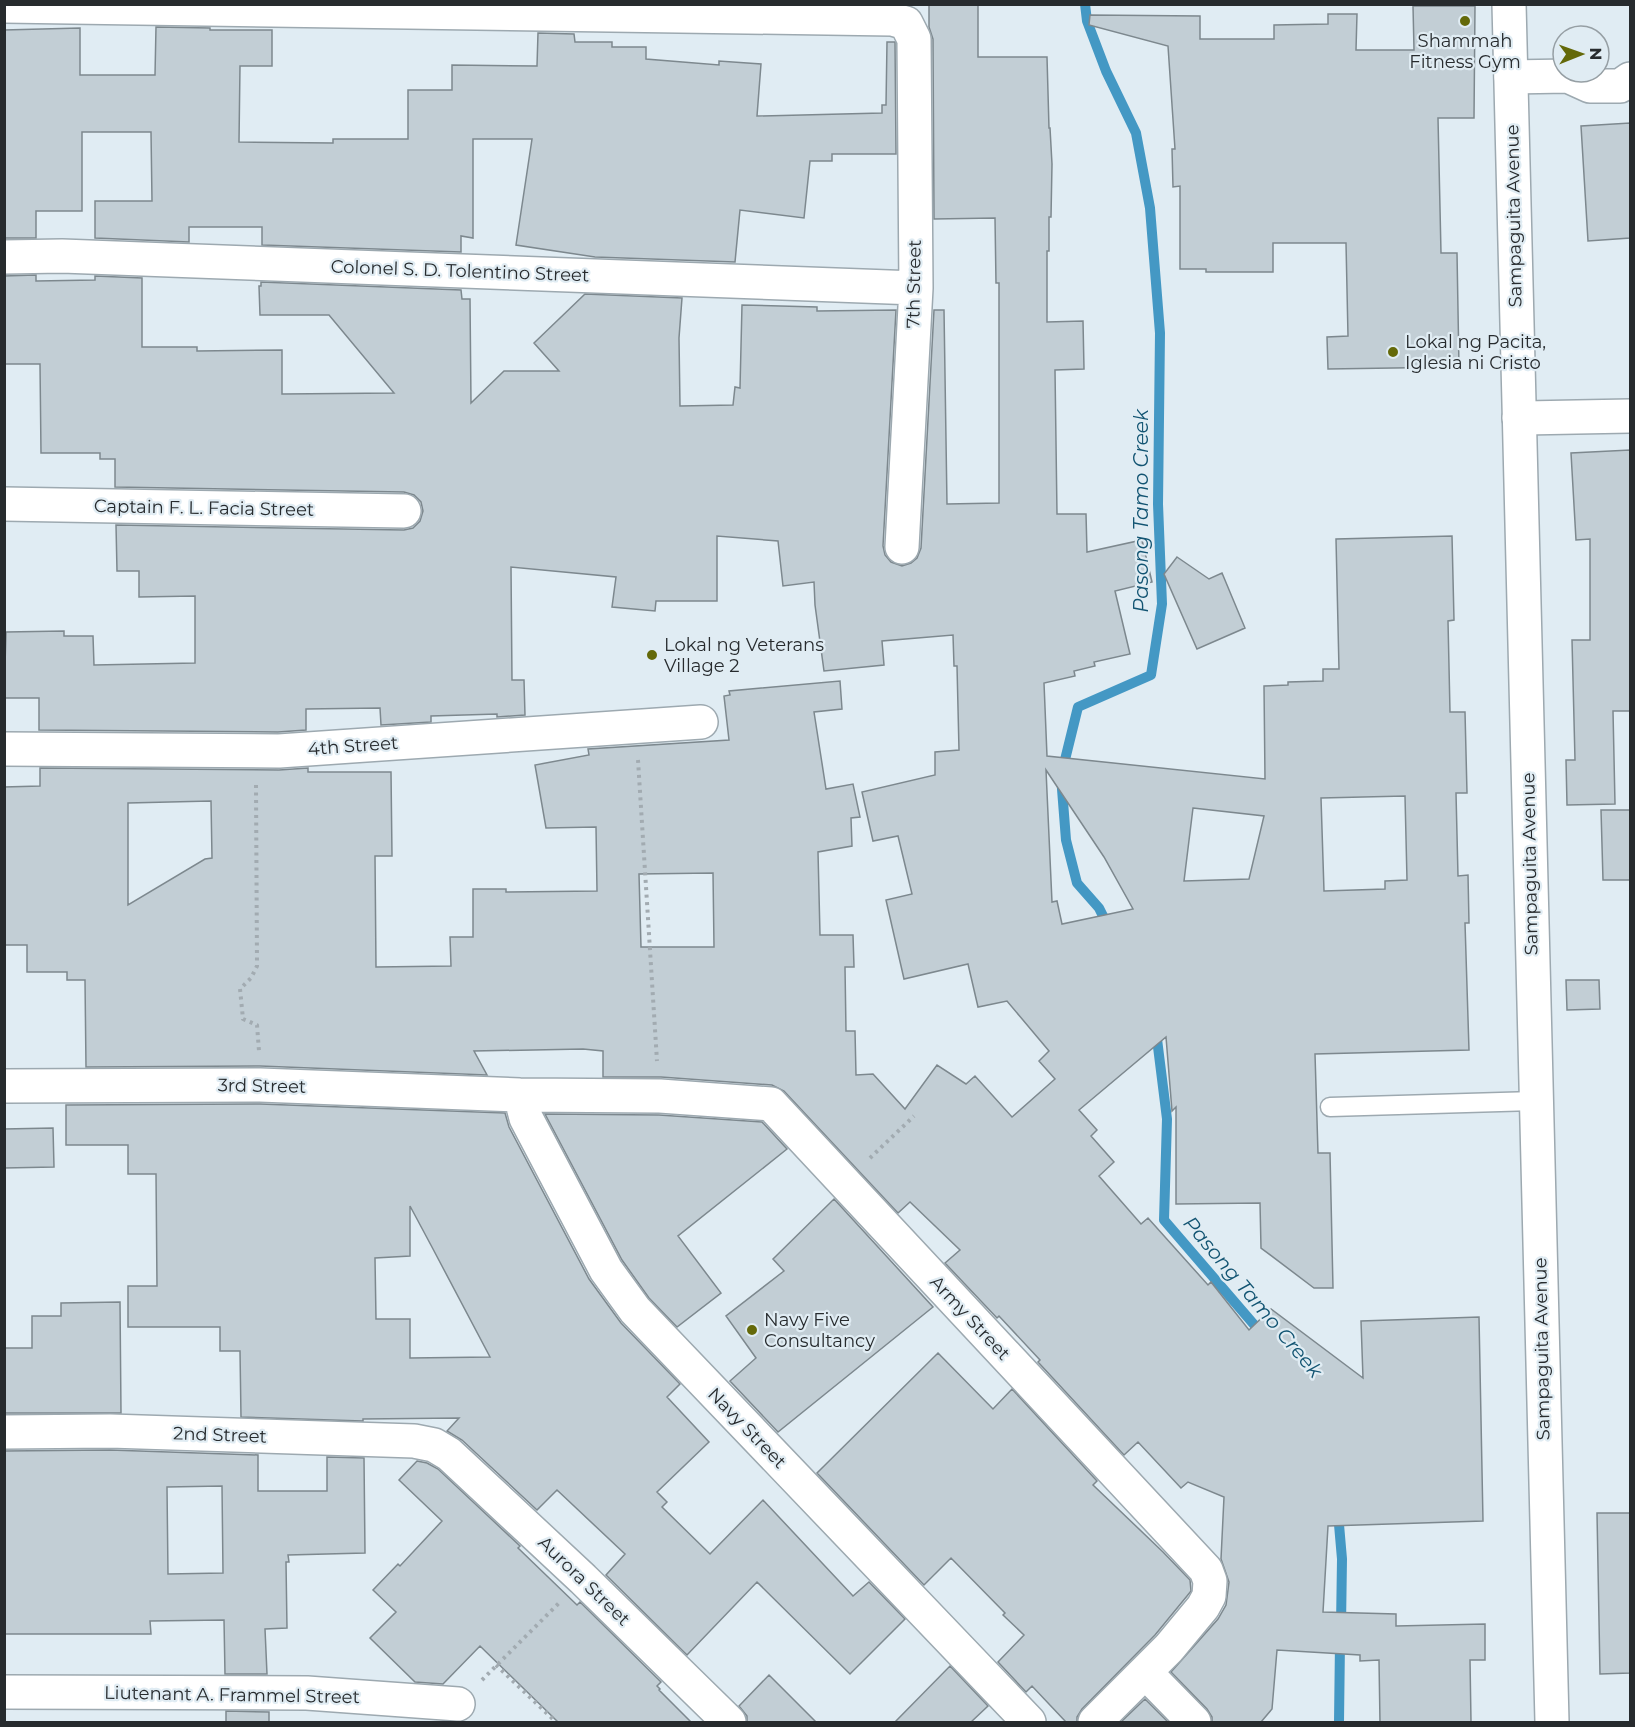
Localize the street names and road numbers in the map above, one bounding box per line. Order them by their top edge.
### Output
street label: Sampaguita Avenue [1501,124,1527,308]
street label: 7th Street [902,239,926,329]
street label: Colonel S. D. Tolentino Street [330,255,590,287]
street label: Captain F. L. Facia Street [94,495,314,521]
street label: 4th Street [307,732,399,760]
street label: Sampaguita Avenue [1517,772,1543,956]
street label: 3rd Street [218,1074,306,1098]
street label: Sampaguita Avenue [1529,1257,1555,1441]
street label: Army Street [925,1271,1015,1365]
street label: Navy Street [703,1383,791,1473]
street label: 2nd Street [173,1422,267,1448]
street label: Aurora Street [533,1532,635,1630]
street label: Liutenant A. Frammel Street [104,1682,360,1708]

